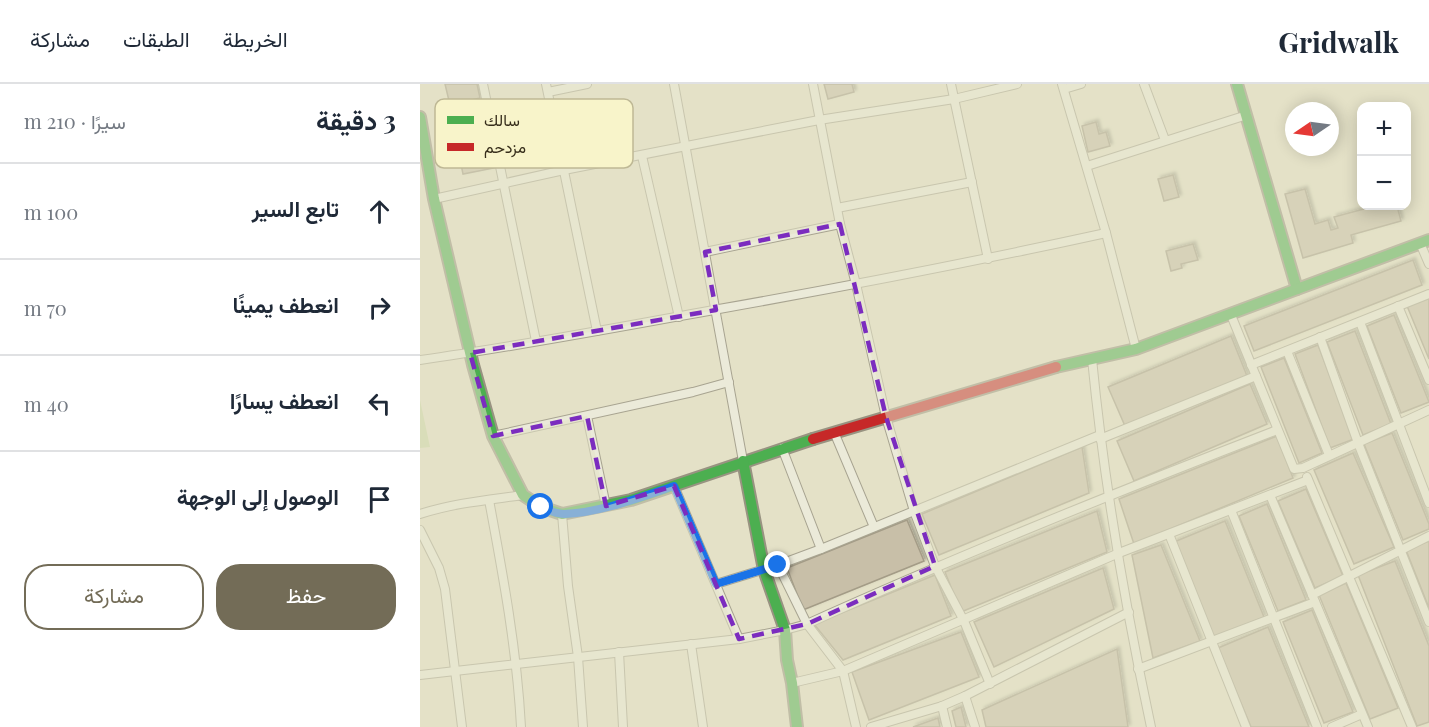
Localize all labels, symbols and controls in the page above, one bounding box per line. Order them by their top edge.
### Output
text: Gridwalk [1278,23,1399,60]
text: مشاركة [30,24,90,52]
text: الطبقات [123,24,190,52]
text: الخريطة [223,24,288,52]
legend [435,99,633,168]
text: 3 دقيقة [316,102,396,137]
north arrow [1285,102,1339,156]
map controls [1357,102,1411,210]
button: + [1357,102,1411,156]
text: سيرًا · 210 m [24,107,126,134]
text: سالك [484,109,520,130]
text: مزدحم [484,136,526,158]
button: − [1357,156,1411,210]
text: تابع السير [252,193,339,223]
icon: ahead [363,195,396,228]
text: 100 m [24,198,78,225]
text: انعطف يمينًا [232,289,339,319]
icon: right [363,291,396,324]
text: 70 m [24,294,67,321]
text: انعطف يسارًا [230,385,339,415]
icon: left [363,387,396,420]
text: 40 m [24,390,69,417]
text: الوصول إلى الوجهة [177,481,339,511]
icon: arrive [363,483,396,516]
route start [527,493,553,519]
route end [764,551,790,577]
button: مشاركة [24,564,204,630]
button: حفظ [216,564,396,630]

